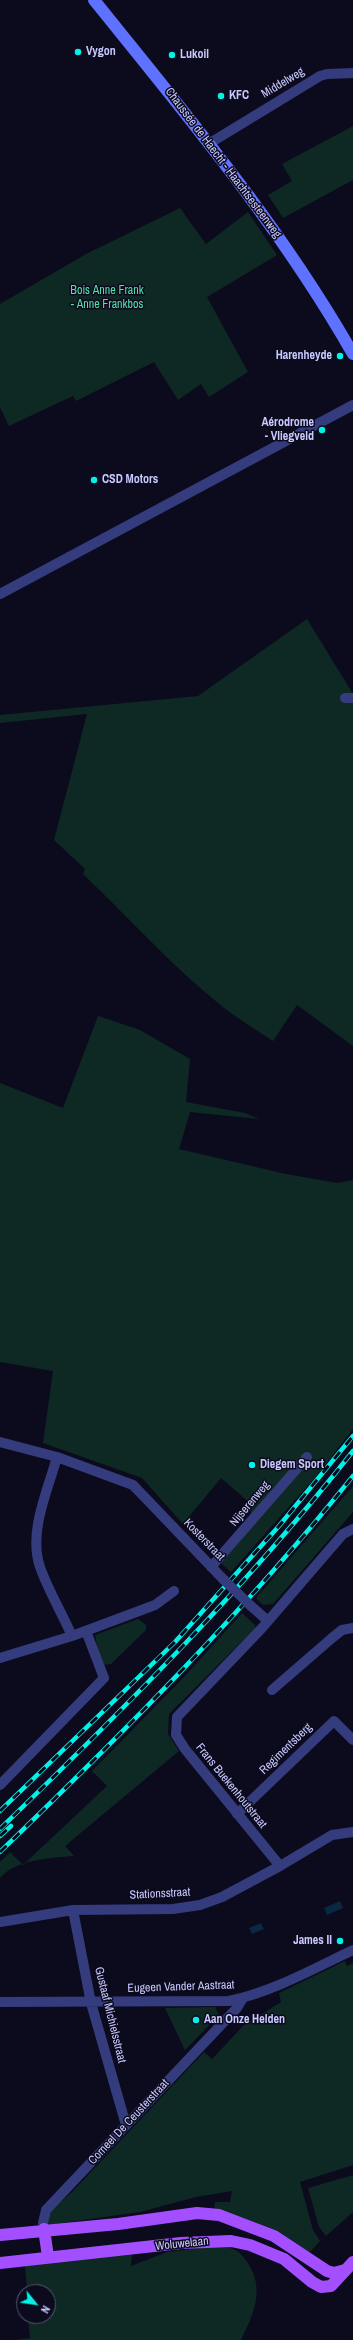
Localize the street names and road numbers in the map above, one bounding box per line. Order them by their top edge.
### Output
street label: Middelweg [259,65,307,101]
street label: Chaussée de Haecht - Haachtsesteenweg [162,85,284,241]
street label: Nijserenweg [227,1478,273,1530]
street label: Kosterstraat [180,1516,228,1564]
street label: Regimentsberg [257,1720,315,1778]
street label: Frans Buekenhoutstraat [192,1741,270,1831]
street label: Stationsstraat [129,1885,191,1903]
street label: Gustaaf Michielsstraat [91,1965,129,2065]
street label: Eugeen Vander Aastraat [127,1978,235,1996]
street label: Corneel De Ceusterstraat [86,2076,172,2168]
street label: Woluwelaan [155,2234,209,2254]

